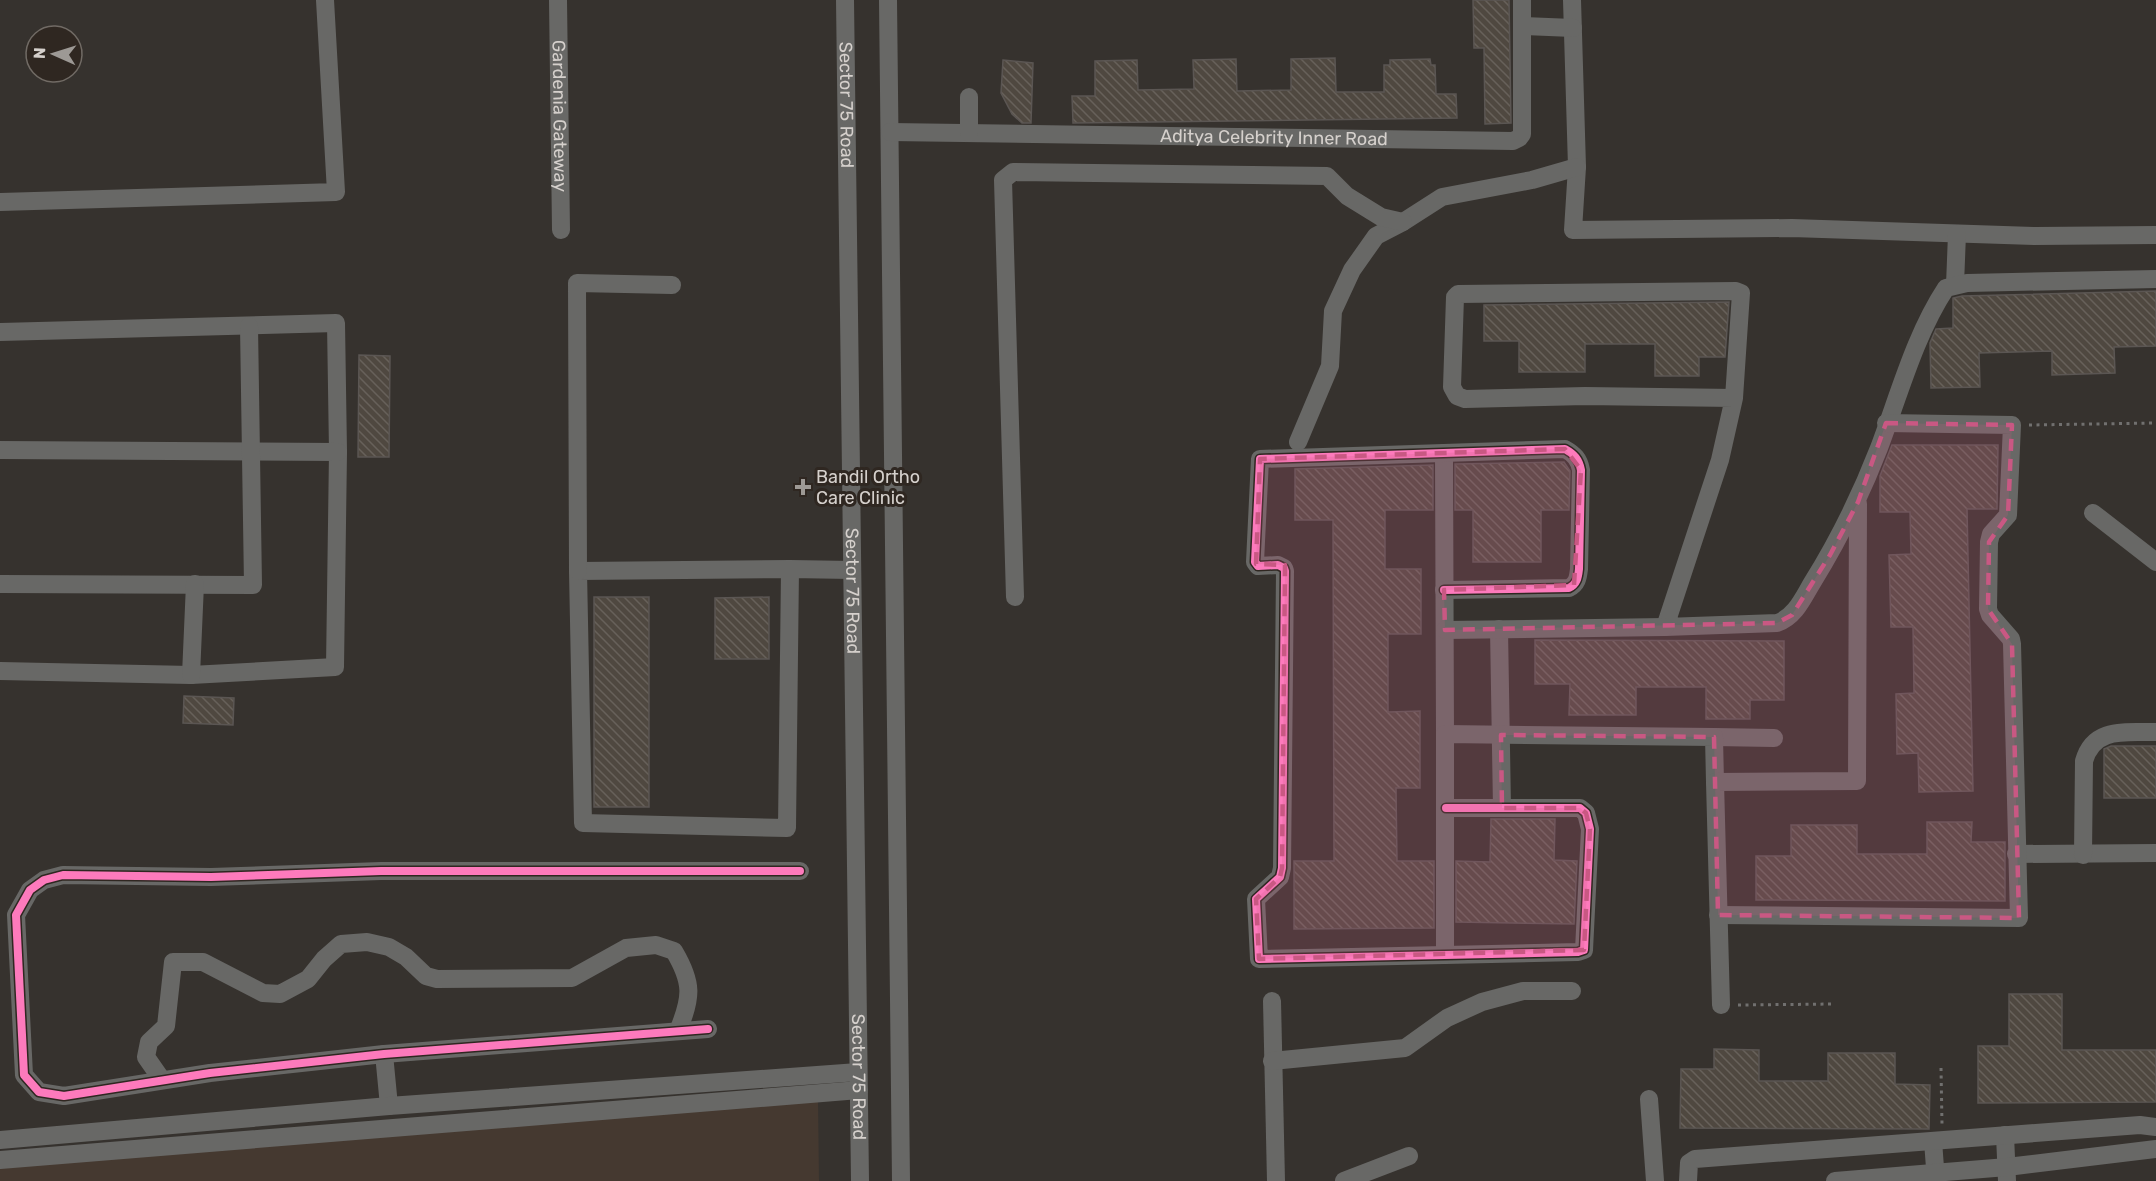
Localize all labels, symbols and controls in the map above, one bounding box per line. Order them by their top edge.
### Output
north arrow [24,24,84,84]
street label: Gardenia Gateway [548,40,572,192]
street label: Sector 75 Road [835,42,858,168]
text: N [30,47,49,59]
street label: Aditya Celebrity Inner Road [1160,125,1388,150]
place label: Bandil Ortho Care Clinic [816,466,920,509]
marker: Bandil Ortho Care Clinic [794,478,812,496]
street label: Sector 75 Road [841,528,864,654]
street label: Sector 75 Road [847,1014,870,1140]

